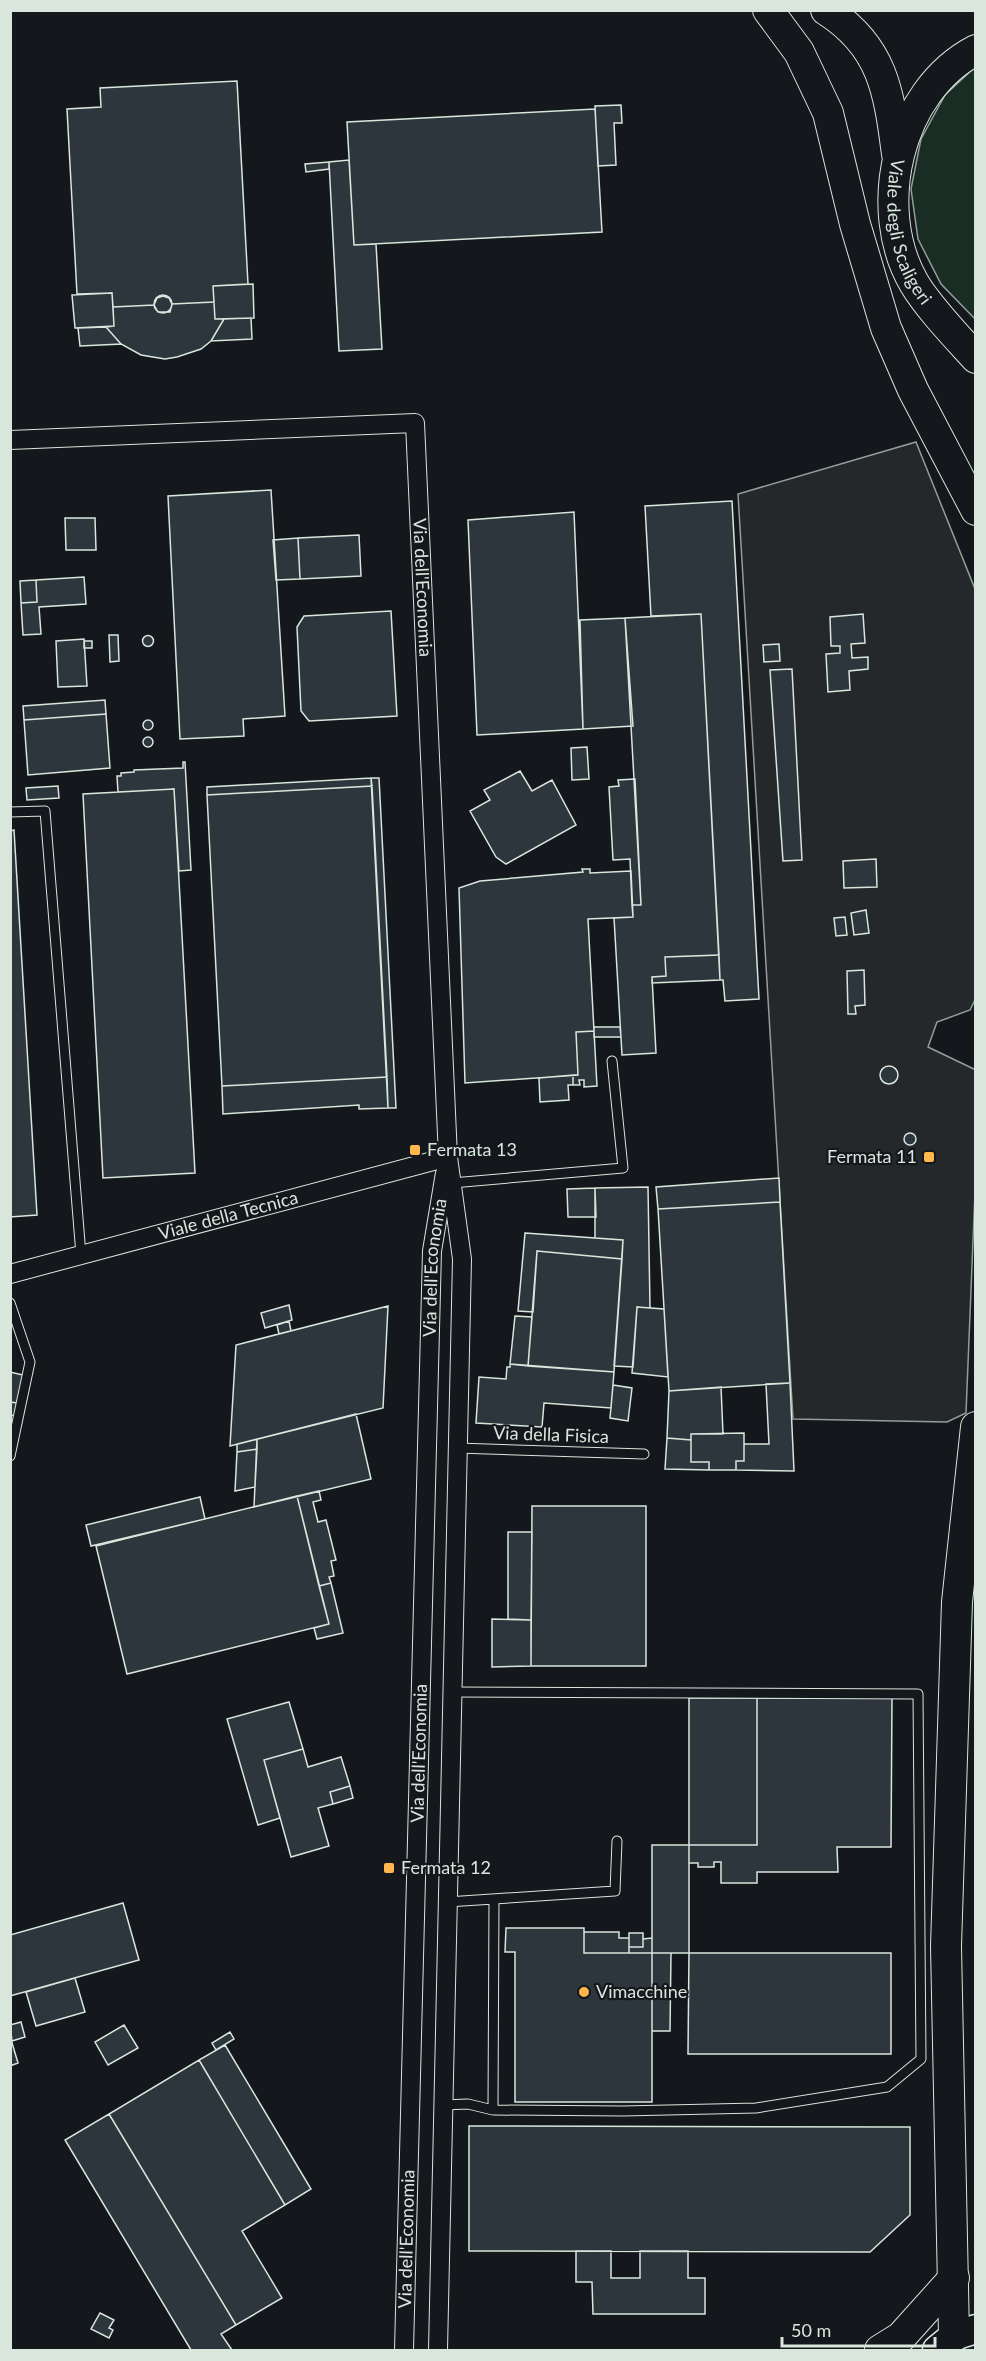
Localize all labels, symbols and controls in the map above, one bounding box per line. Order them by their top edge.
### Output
street label: Viale degli Scaligeri [883,157,937,309]
street label: Via dell'Economia [409,518,438,657]
place label: Fermata 13 [427,1138,517,1160]
marker: Fermata 13 [408,1143,422,1157]
place label: Fermata 11 [827,1145,917,1167]
marker: Fermata 11 [922,1150,936,1164]
street label: Viale della Tecnica [156,1186,300,1244]
street label: Via dell'Economia [418,1197,451,1337]
street label: Via della Fisica [493,1421,609,1447]
street label: Via dell'Economia [405,1683,431,1823]
place label: Fermata 12 [401,1856,491,1878]
marker: Fermata 12 [382,1861,396,1875]
place label: Vimacchine [596,1980,687,2002]
marker: Vimacchine [577,1985,591,1999]
street label: Via dell'Economia [393,2169,419,2309]
scale bar [782,2310,935,2348]
text: 50 m [791,2319,831,2341]

